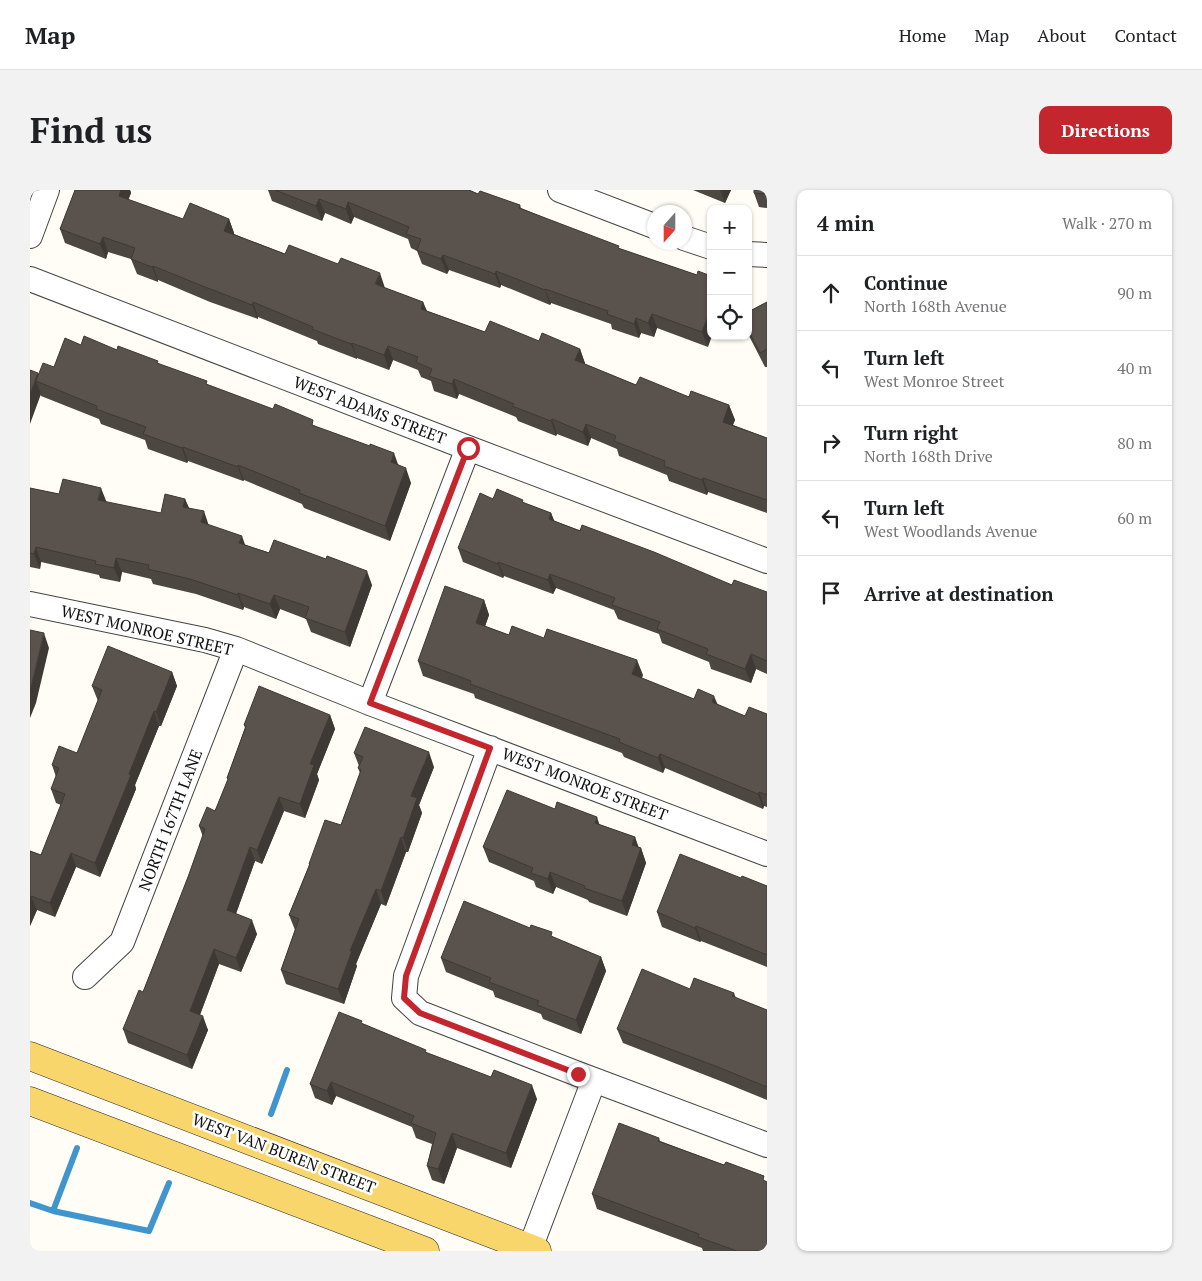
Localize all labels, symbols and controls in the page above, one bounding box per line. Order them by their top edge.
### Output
text: Map [25,19,75,51]
text: Home [899,23,946,47]
text: Map [974,23,1009,47]
text: About [1037,23,1086,47]
text: Contact [1114,23,1177,47]
button: Directions [1039,106,1172,154]
text: Find us [30,107,152,153]
north arrow [647,205,692,250]
map controls [707,205,752,340]
button: + [707,205,752,250]
text: 4 min [817,209,874,237]
text: Walk · 270 m [1062,212,1152,234]
button: − [707,250,752,295]
text: Continue [864,270,948,295]
icon: ahead [817,279,845,307]
text: 90 m [1117,282,1152,304]
button: locate [707,295,752,340]
text: North 168th Avenue [864,295,1007,317]
text: Turn left [864,345,945,370]
icon: left [817,354,845,382]
text: 40 m [1117,357,1152,379]
text: West Monroe Street [864,370,1005,392]
street label: WEST ADAMS STREET [290,371,450,449]
text: Turn right [864,420,958,445]
icon: right [817,429,845,457]
text: 80 m [1117,432,1152,454]
route start [457,437,480,460]
text: North 168th Drive [864,445,993,467]
text: Turn left [864,495,945,520]
icon: left [817,504,845,532]
text: 60 m [1117,507,1152,529]
text: West Woodlands Avenue [864,520,1037,542]
icon: arrive [817,579,845,607]
text: Arrive at destination [864,581,1053,606]
street label: WEST MONROE STREET [59,599,235,661]
street label: WEST MONROE STREET [499,742,671,826]
street label: NORTH 167TH LANE [133,746,207,894]
route end [567,1063,590,1086]
street label: WEST VAN BUREN STREET [189,1108,379,1198]

